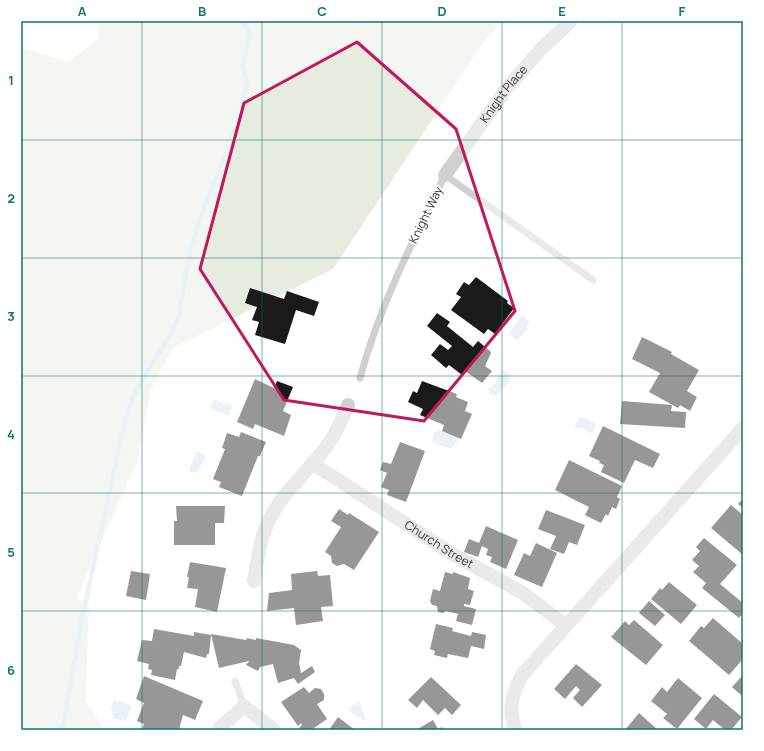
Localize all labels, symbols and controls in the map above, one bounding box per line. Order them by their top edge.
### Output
text: A [78,2,87,20]
text: B [198,2,206,20]
text: C [317,2,327,20]
text: D [437,2,447,20]
text: E [558,2,566,20]
text: F [679,2,686,20]
street label: Knight Place [476,61,531,126]
text: 1 [8,71,14,89]
street label: Knight Way [404,183,447,246]
text: 2 [7,189,15,207]
text: 3 [7,307,15,325]
text: 4 [7,425,15,443]
street label: Church Street [401,516,477,572]
text: 5 [7,543,15,561]
text: 6 [7,661,15,679]

